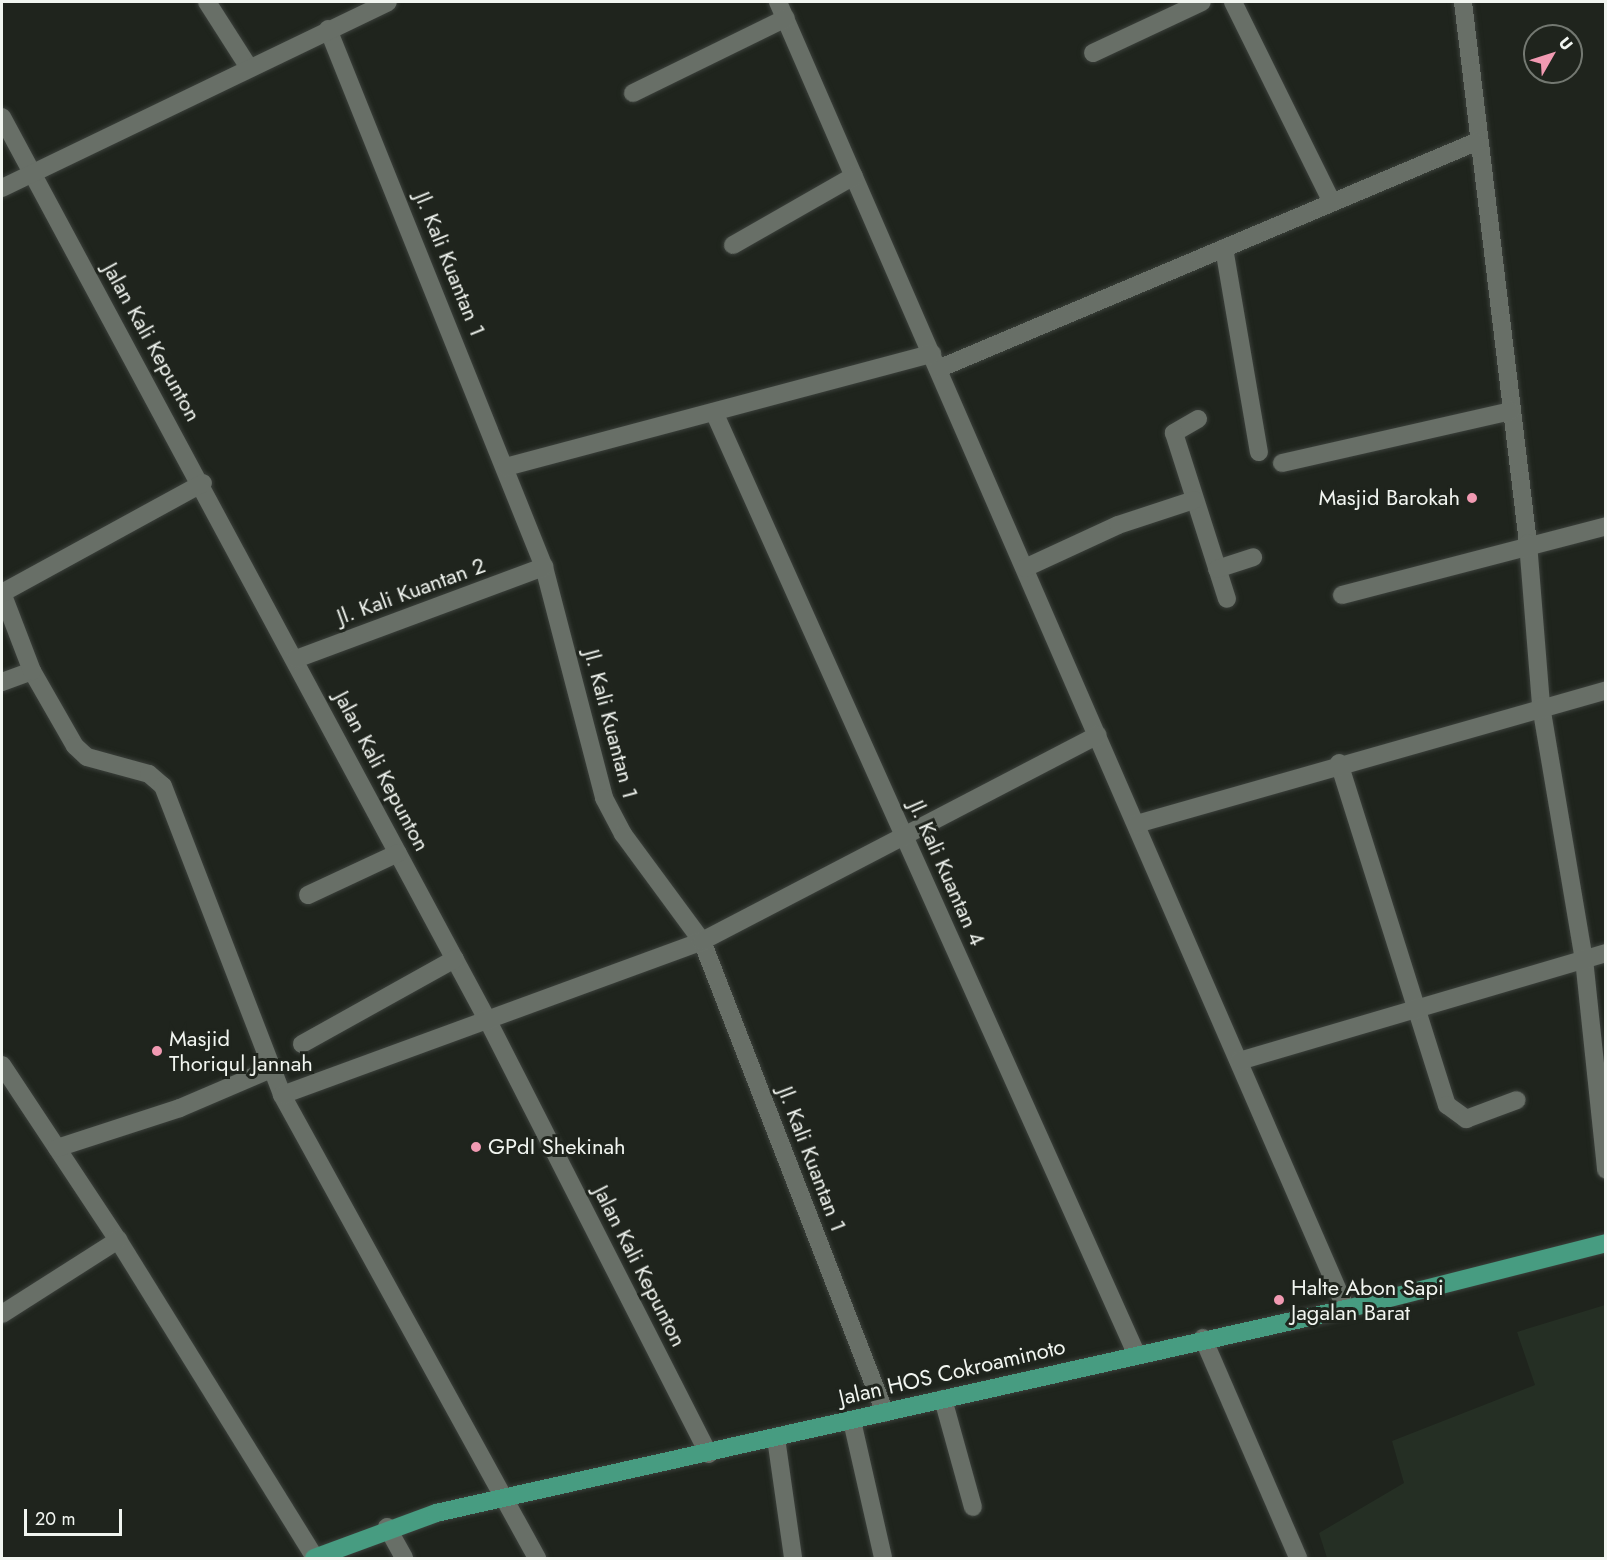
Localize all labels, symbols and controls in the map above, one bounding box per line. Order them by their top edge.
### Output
north arrow [1523,24,1583,84]
text: U [1553,32,1578,55]
street label: Jl. Kali Kuantan 1 [409,188,491,340]
street label: Jalan Kali Kepunton [97,258,207,426]
place label: Masjid Barokah [1318,485,1460,511]
marker: Masjid Barokah [1465,491,1479,505]
street label: Jl. Kali Kuantan 2 [333,552,489,630]
street label: Jl. Kali Kuantan 1 [578,647,644,801]
street label: Jalan Kali Kepunton [329,686,435,856]
street label: Jl. Kali Kuantan 4 [903,796,991,950]
place label: Masjid Thoriqul Jannah [169,1025,313,1076]
marker: Masjid Thoriqul Jannah [150,1044,164,1058]
street label: Jl. Kali Kuantan 1 [772,1083,852,1235]
place label: GPdI Shekinah [488,1134,626,1160]
marker: GPdI Shekinah [469,1140,483,1154]
street label: Jalan Kali Kepunton [588,1181,692,1351]
place label: Halte Abon Sapi Jagalan Barat [1291,1274,1444,1326]
marker: Halte Abon Sapi Jagalan Barat [1272,1293,1286,1307]
street label: Jalan HOS Cokroaminoto [836,1333,1068,1411]
scale bar [27,1497,124,1535]
text: 20 m [35,1506,75,1532]

